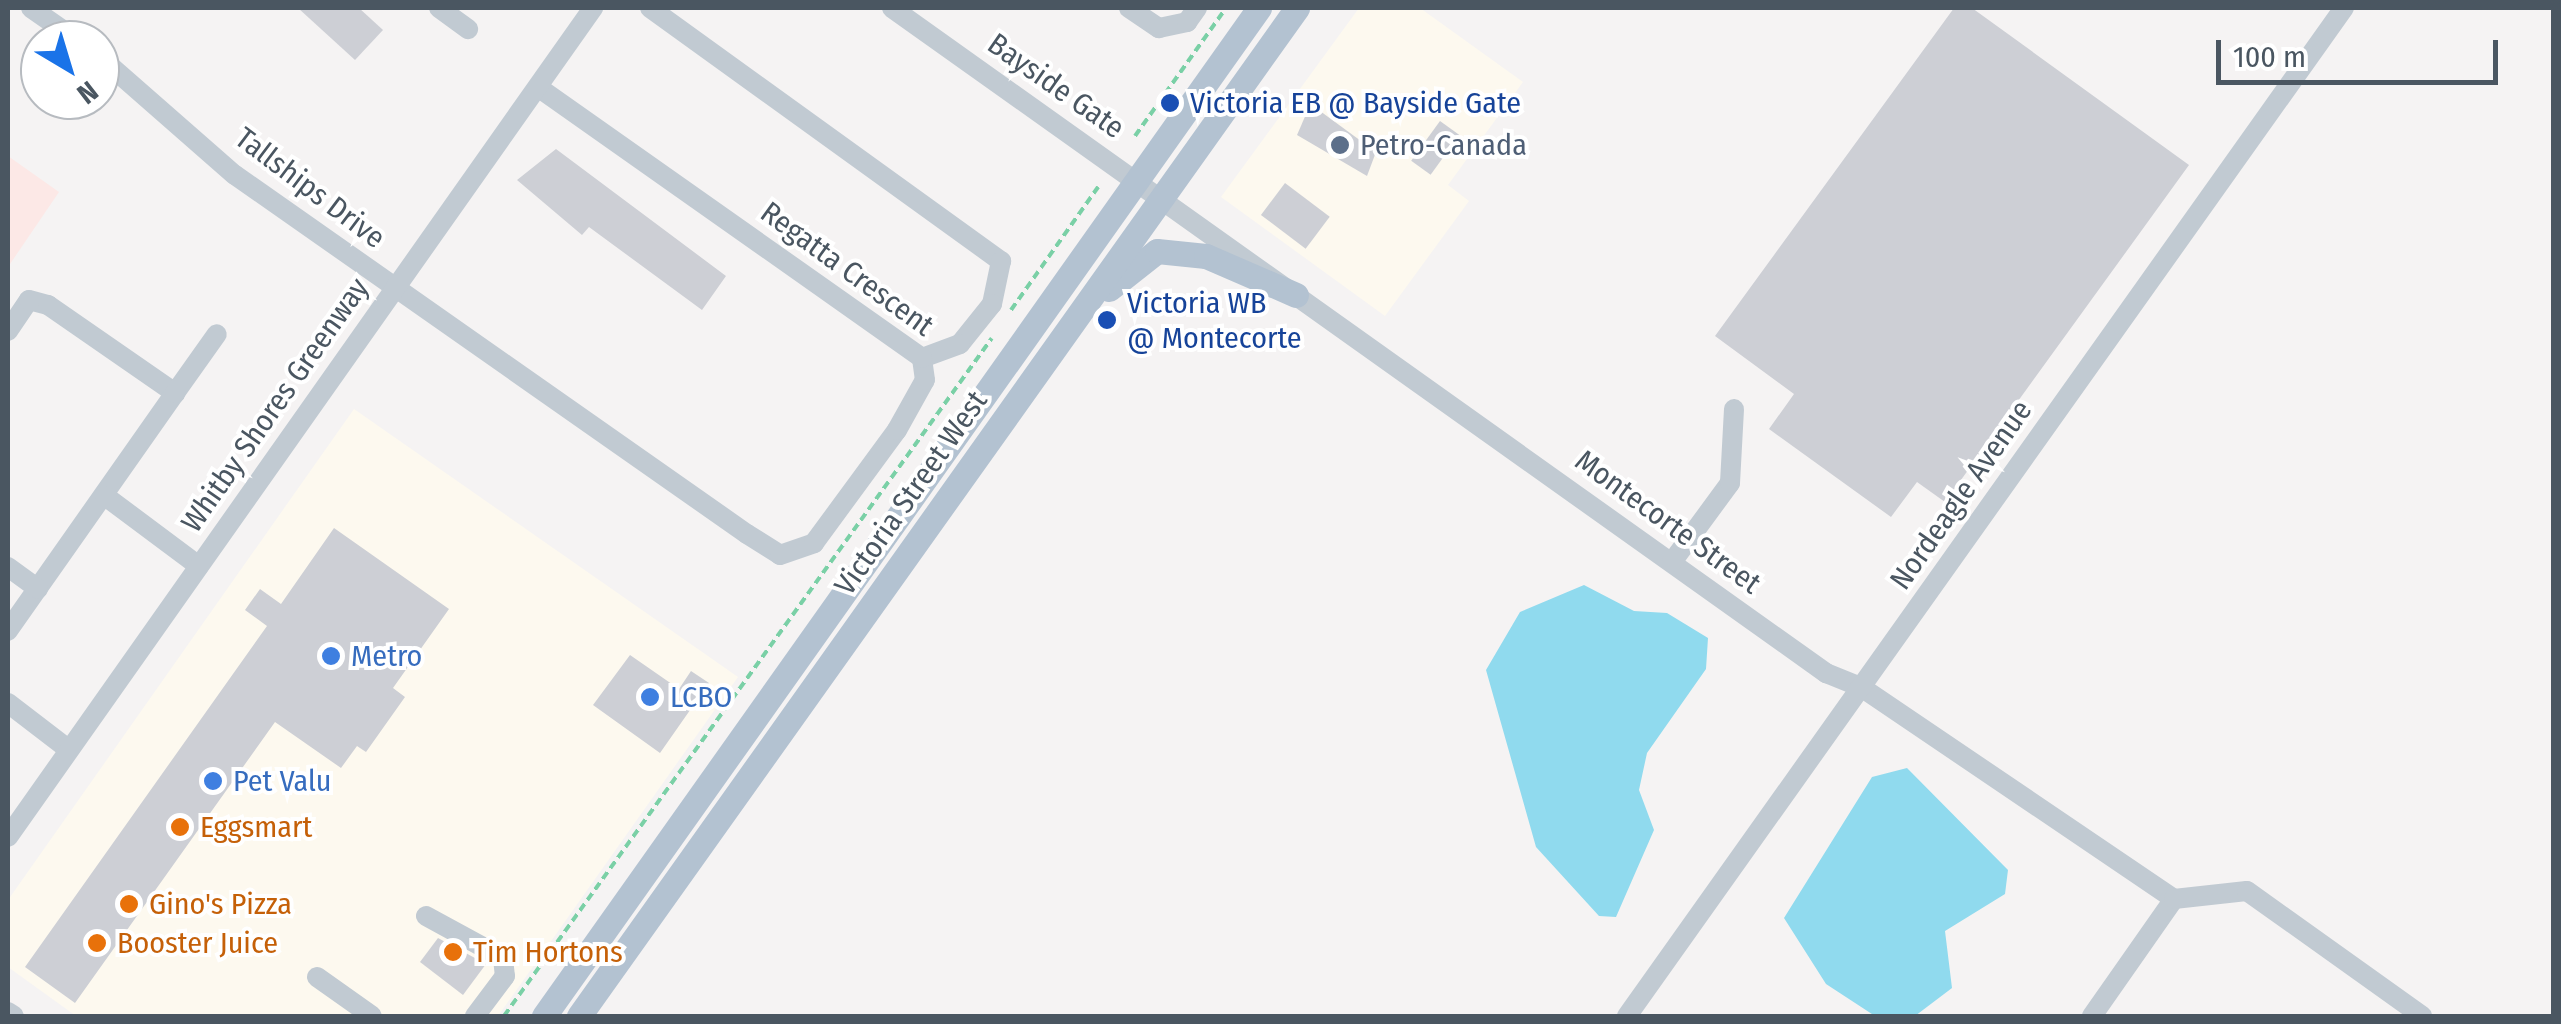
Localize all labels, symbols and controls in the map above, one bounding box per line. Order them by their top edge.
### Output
north arrow [20,20,120,120]
scale bar [2221,20,2504,82]
street label: Bayside Gate [981,26,1131,146]
text: 100 m [2233,39,2306,75]
text: N [71,74,104,111]
place label: Victoria EB @ Bayside Gate [1190,85,1521,121]
marker: Victoria EB @ Bayside Gate [1159,92,1181,114]
street label: Tallships Drive [228,120,392,256]
place label: Petro-Canada [1360,127,1527,163]
marker: Petro-Canada [1329,134,1351,156]
street label: Regatta Crescent [754,194,940,344]
street label: Whitby Shores Greenway [174,271,376,539]
place label: Victoria WB @ Montecorte [1127,285,1302,356]
marker: Victoria WB @ Montecorte [1096,309,1118,331]
street label: Victoria Street West [827,384,995,602]
street label: Nordeagle Avenue [1882,394,2040,596]
street label: Montecorte Street [1568,443,1768,601]
place label: Metro [351,638,422,674]
marker: Metro [320,645,342,667]
place label: LCBO [670,679,732,715]
marker: LCBO [639,686,661,708]
place label: Pet Valu [233,763,332,799]
marker: Pet Valu [202,770,224,792]
place label: Eggsmart [200,809,312,845]
marker: Eggsmart [169,816,191,838]
place label: Gino's Pizza [149,886,292,922]
marker: Gino's Pizza [118,893,140,915]
place label: Booster Juice [117,925,278,961]
marker: Booster Juice [86,932,108,954]
place label: Tim Hortons [473,934,623,970]
marker: Tim Hortons [442,941,464,963]

